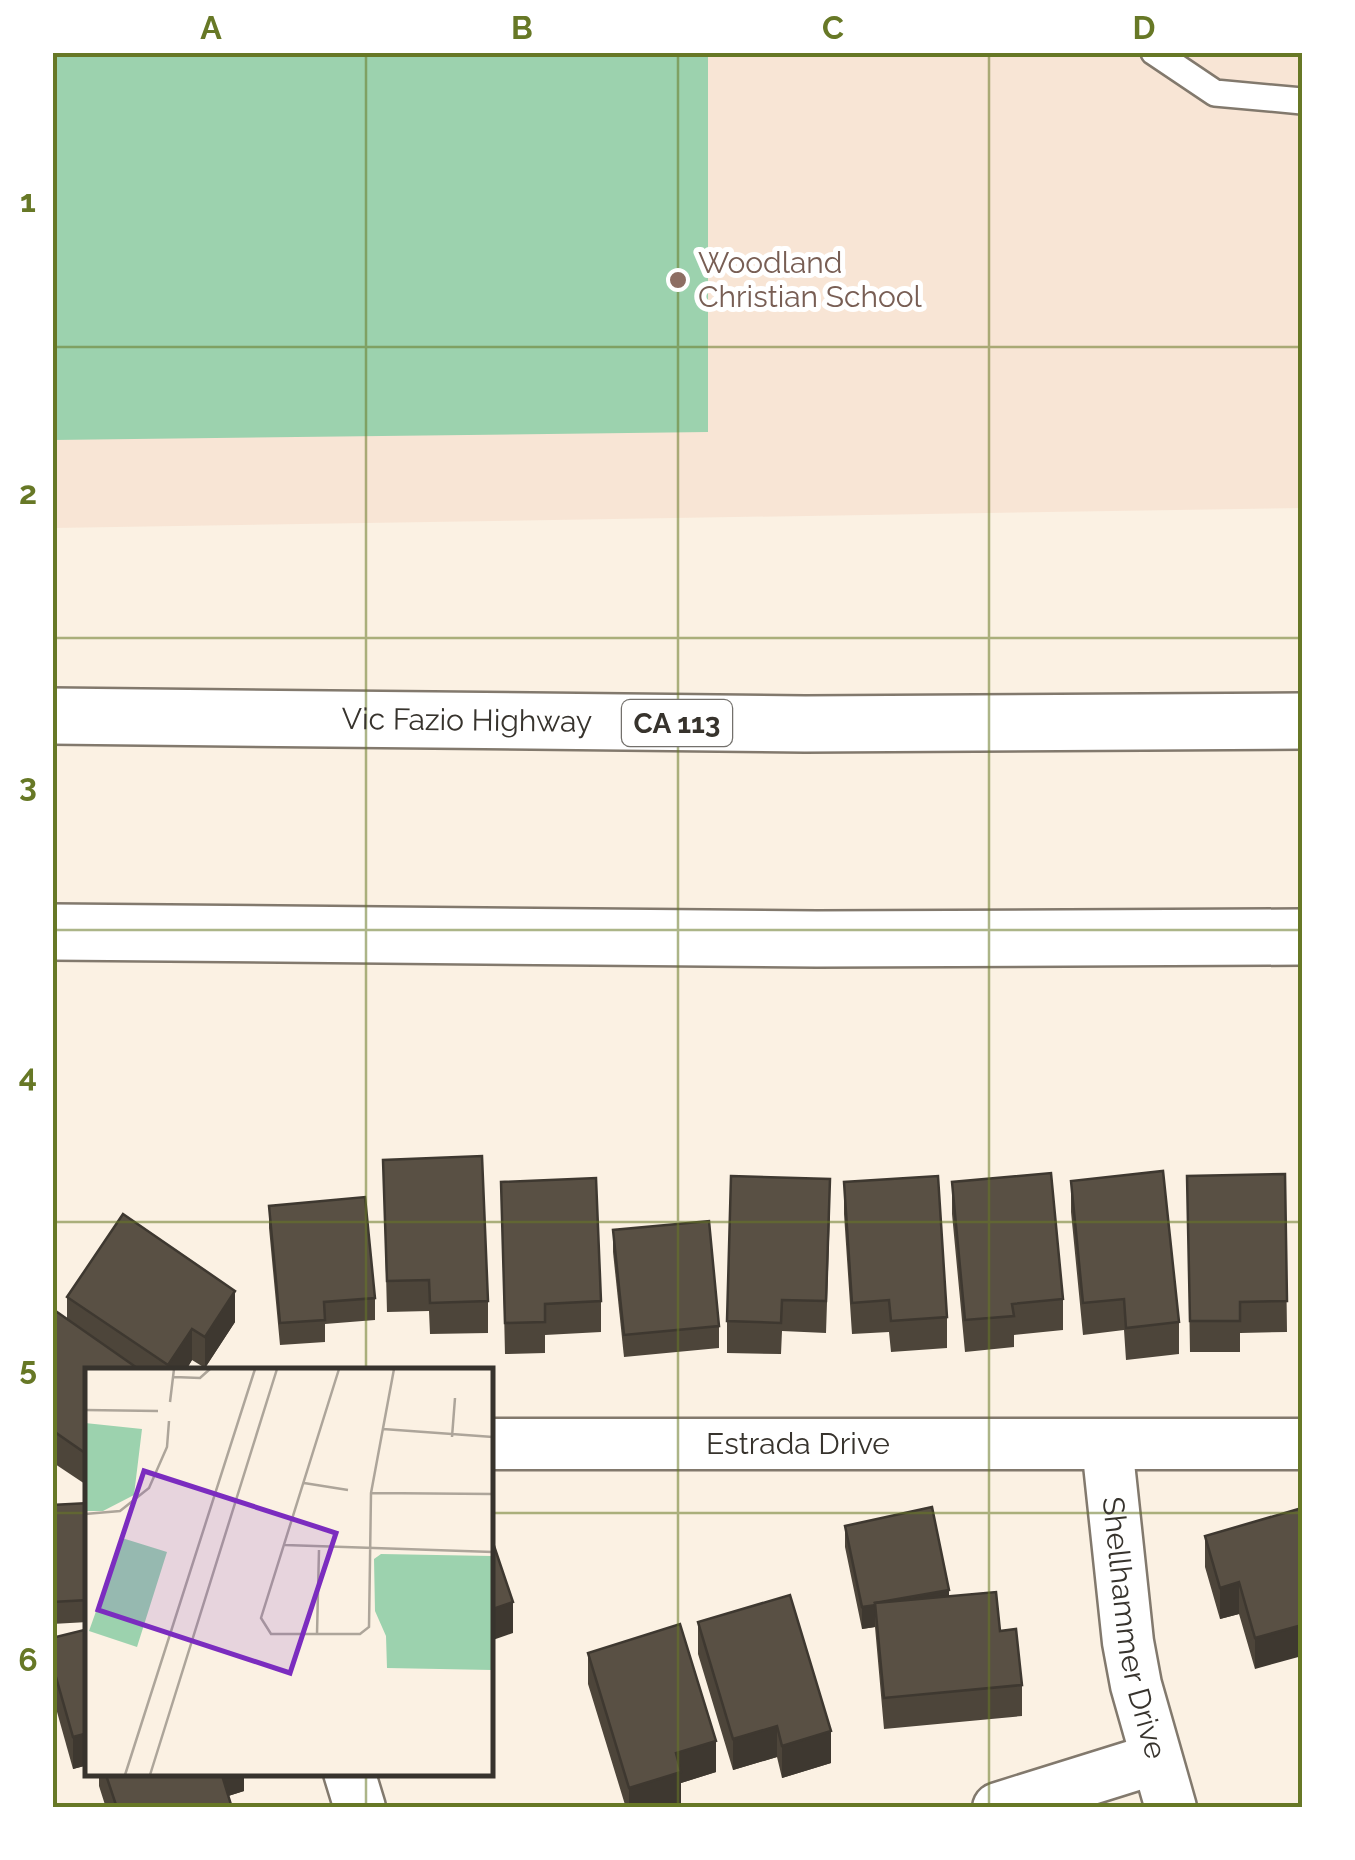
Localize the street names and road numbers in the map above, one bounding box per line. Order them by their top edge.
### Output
road number: CA 113 [622,700,732,746]
street label: Vic Fazio Highway [342,701,592,739]
street label: Estrada Drive [706,1426,890,1461]
street label: Shellhammer Drive [1096,1495,1174,1763]

